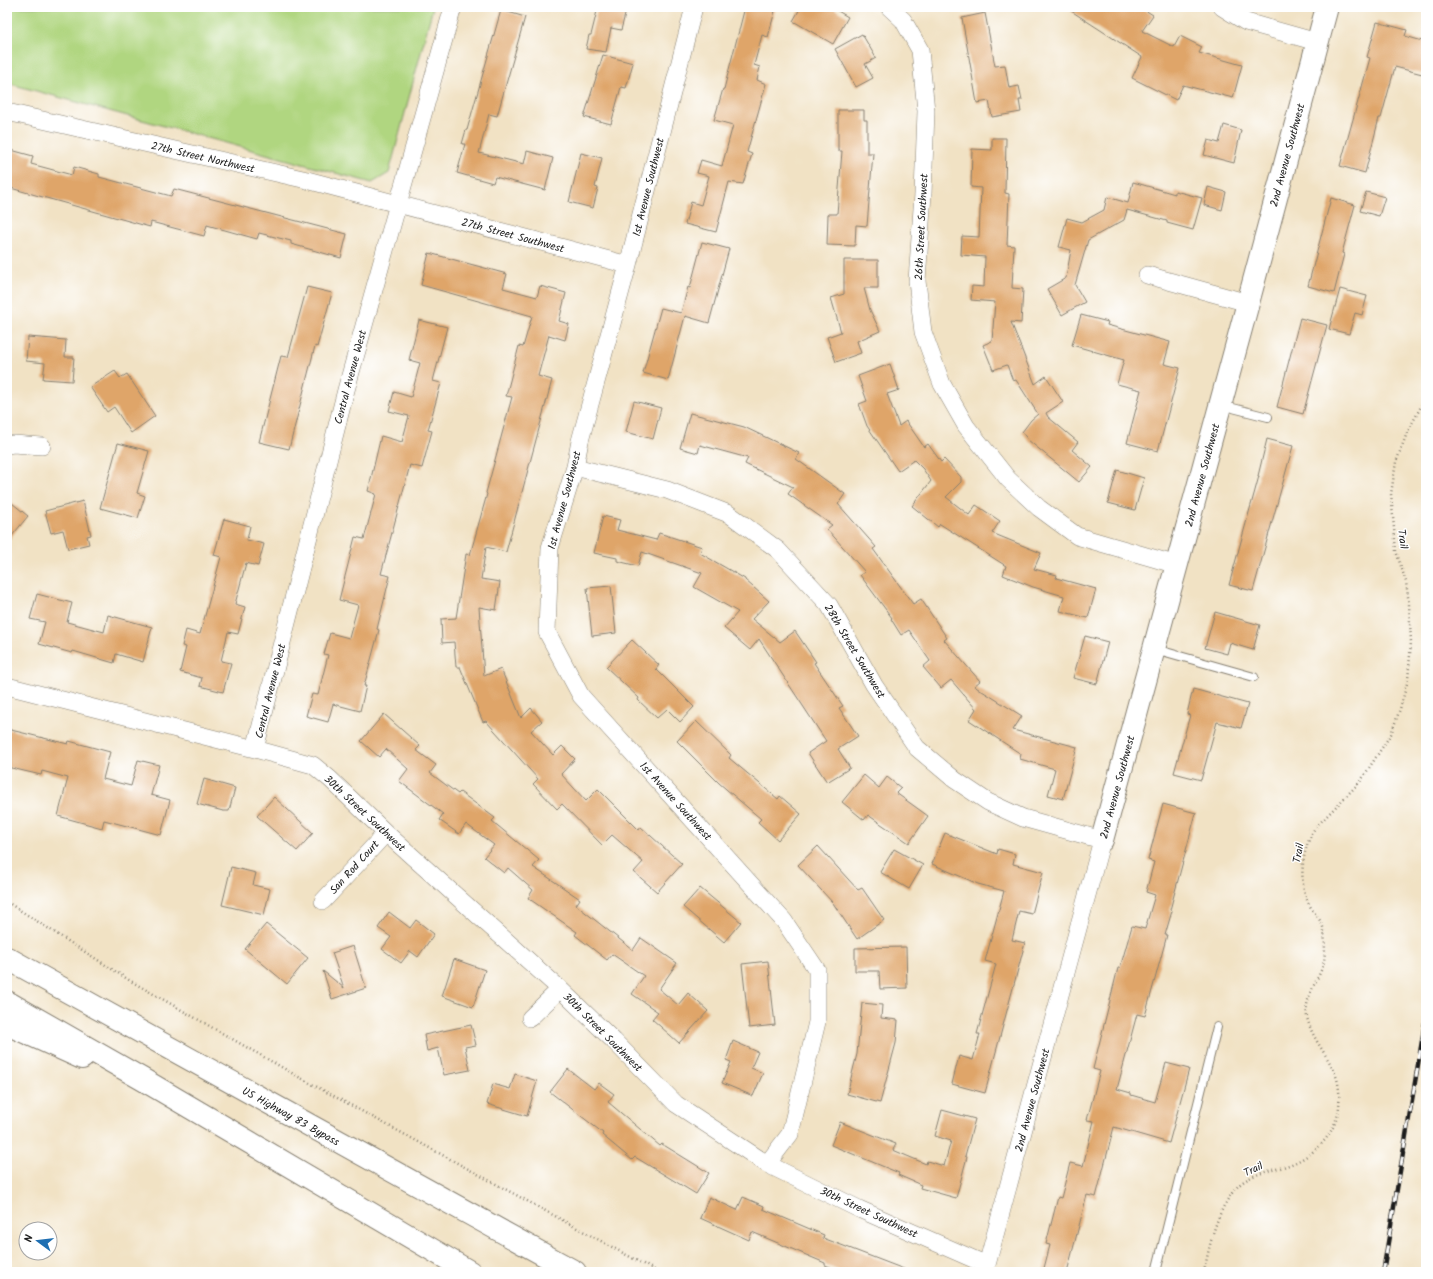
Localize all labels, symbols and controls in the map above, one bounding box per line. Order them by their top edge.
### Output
street label: 2nd Avenue Southwest [1265,101,1311,209]
street label: 1st Avenue Southwest [628,135,670,239]
street label: 27th Street Northwest [149,137,257,179]
street label: 26th Street Southwest [910,172,934,281]
street label: 27th Street Southwest [459,214,567,259]
street label: Central Avenue West [330,327,372,426]
street label: 2nd Avenue Southwest [1180,421,1226,529]
street label: 1st Avenue Southwest [543,448,587,551]
street label: Trail [1392,528,1412,551]
street label: 28th Street Southwest [819,601,890,703]
street label: Central Avenue West [251,641,292,740]
street label: 2nd Avenue Southwest [1095,733,1141,841]
street label: 1st Avenue Southwest [635,758,716,846]
street label: 30th Street Southwest [319,771,410,857]
street label: San Rod Court [326,836,384,899]
street label: Trail [1288,841,1310,865]
street label: 30th Street Southwest [558,989,647,1077]
street label: 2nd Avenue Southwest [1010,1046,1056,1154]
street label: US Highway 83 Bypass [238,1082,343,1151]
street label: Trail [1241,1157,1267,1182]
street label: 30th Street Southwest [817,1182,921,1244]
north arrow [18,1221,58,1261]
text: N [20,1233,39,1244]

